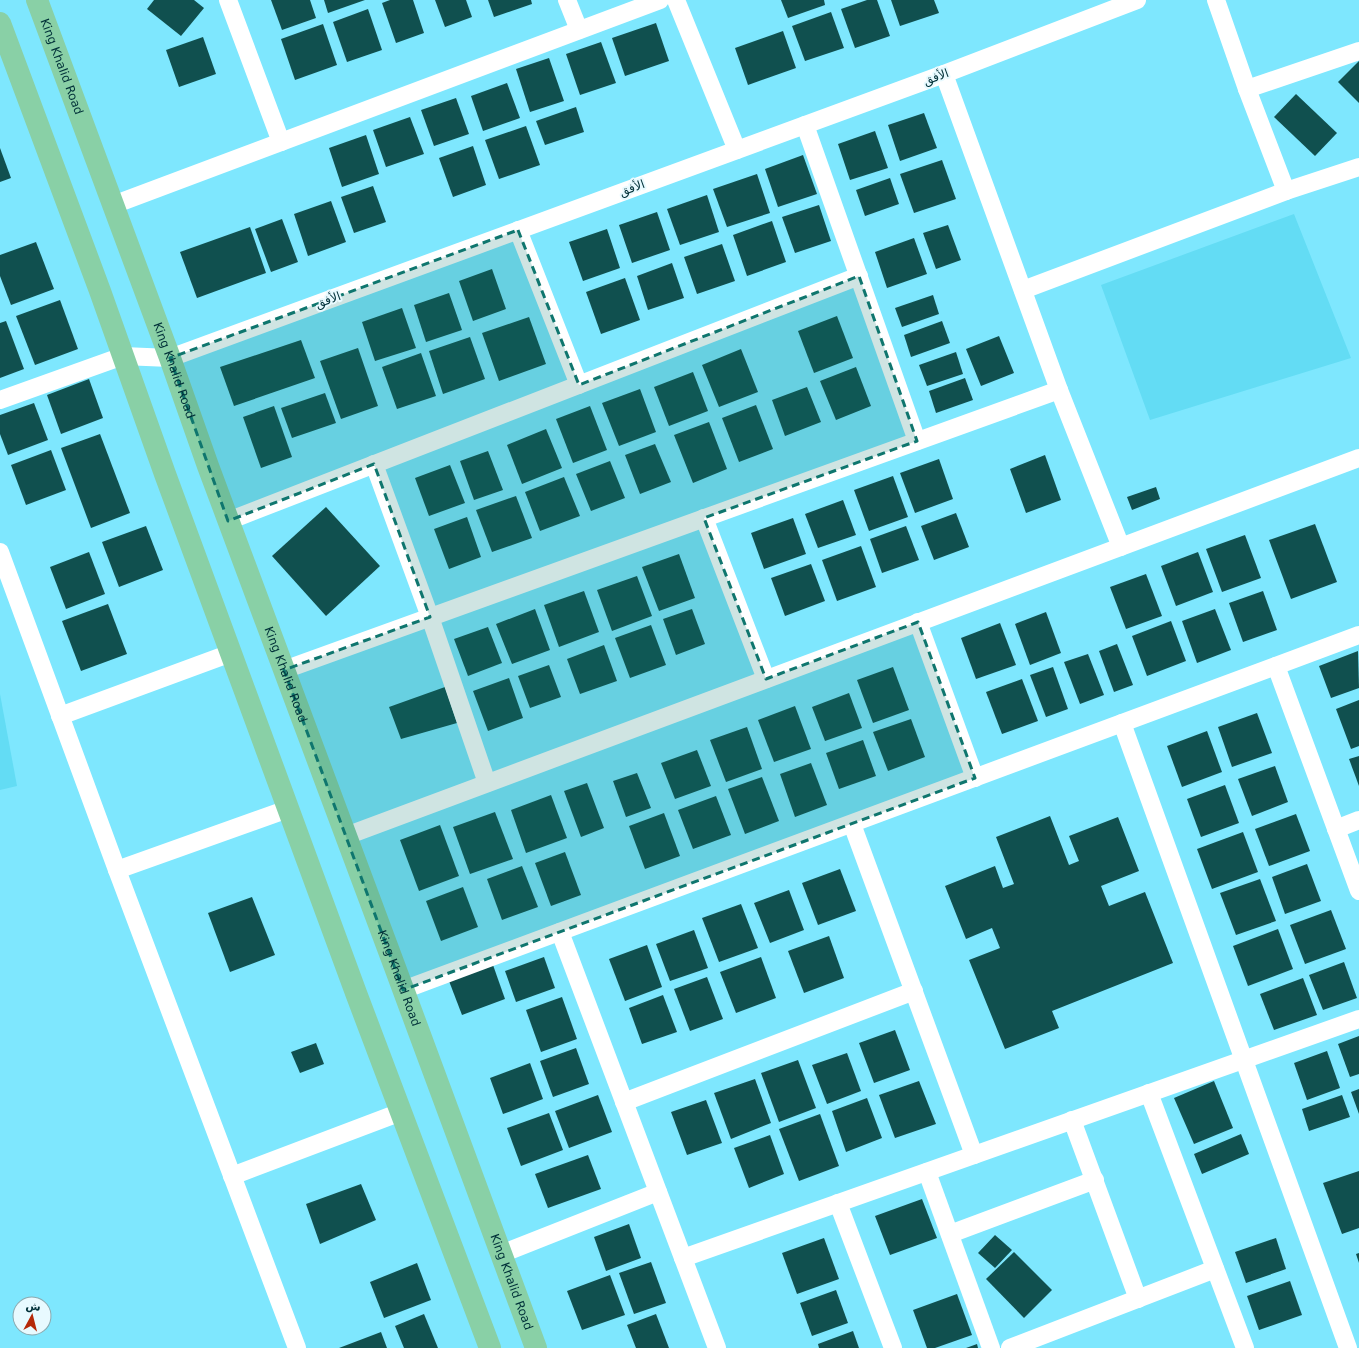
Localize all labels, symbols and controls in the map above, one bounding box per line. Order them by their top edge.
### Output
street label: King Khalid Road [38,17,86,117]
street label: الأفق [921,65,951,89]
street label: الأفق [617,176,647,200]
street label: الأفق [313,288,343,312]
street label: King Khalid Road [150,320,198,421]
street label: King Khalid Road [262,625,310,725]
street label: King Khalid Road [375,928,423,1028]
street label: King Khalid Road [487,1232,536,1332]
north arrow [12,1296,52,1336]
text: ش [25,1299,41,1314]

